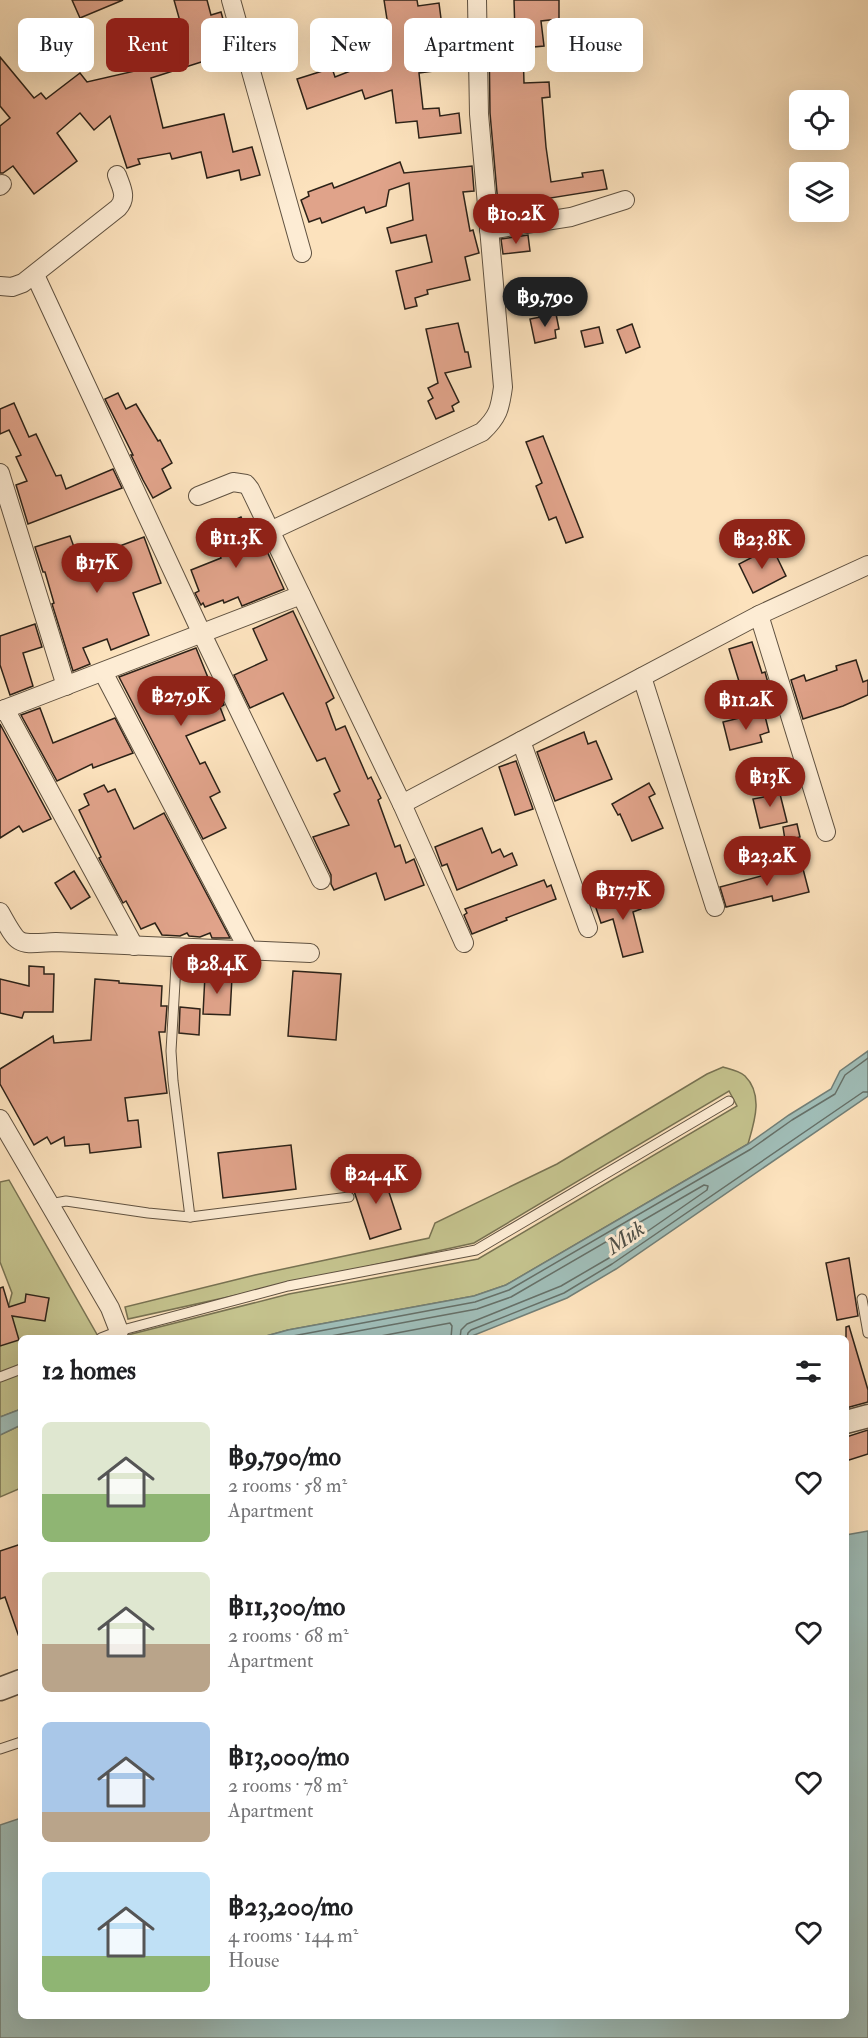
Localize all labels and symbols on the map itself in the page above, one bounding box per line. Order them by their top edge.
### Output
pin: ฿10.2K [467,194,565,245]
pin: ฿9,790 [496,277,594,328]
pin: ฿11.3K [187,518,285,569]
pin: ฿23.8K [713,519,811,570]
pin: ฿17K [61,543,133,594]
pin: ฿27.9K [132,676,230,727]
pin: ฿11.2K [697,680,795,731]
pin: ฿13K [734,757,806,808]
pin: ฿23.2K [718,836,816,887]
pin: ฿17.7K [574,870,672,921]
pin: ฿28.4K [168,944,266,995]
pin: ฿24.4K [327,1154,425,1205]
water label: Muk [599,1215,650,1262]

